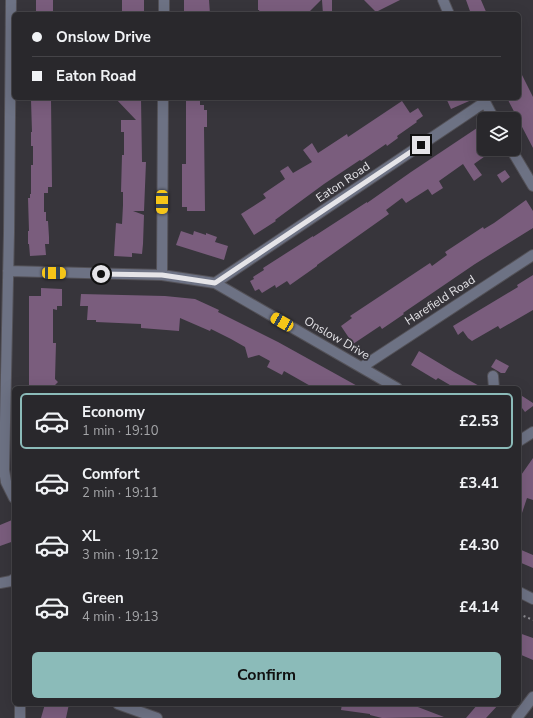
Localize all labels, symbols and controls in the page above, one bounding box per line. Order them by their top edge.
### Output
text: Onslow Drive [56,27,151,47]
text: Eaton Road [56,66,136,86]
map controls [477,112,521,156]
button: layers [477,112,521,156]
route end [412,136,430,154]
street label: Eaton Road [313,158,373,206]
car [156,190,168,214]
route start [92,265,110,283]
car [42,267,66,279]
street label: Harefield Road [402,271,478,329]
car [269,311,295,333]
street label: Onslow Drive [301,313,373,363]
text: Economy [82,402,145,422]
icon: car [34,403,70,439]
text: £2.53 [459,411,499,431]
text: 1 min · 19:10 [82,422,158,440]
text: Comfort [82,464,139,484]
icon: car [34,465,70,501]
text: £3.41 [459,473,499,493]
text: 2 min · 19:11 [82,484,158,502]
text: XL [82,526,101,546]
icon: car [34,527,70,563]
text: £4.30 [459,535,499,555]
text: 3 min · 19:12 [82,546,158,564]
text: Green [82,588,124,608]
icon: car [34,589,70,625]
text: £4.14 [459,597,499,617]
text: 4 min · 19:13 [82,608,158,626]
button: Confirm [32,652,501,698]

